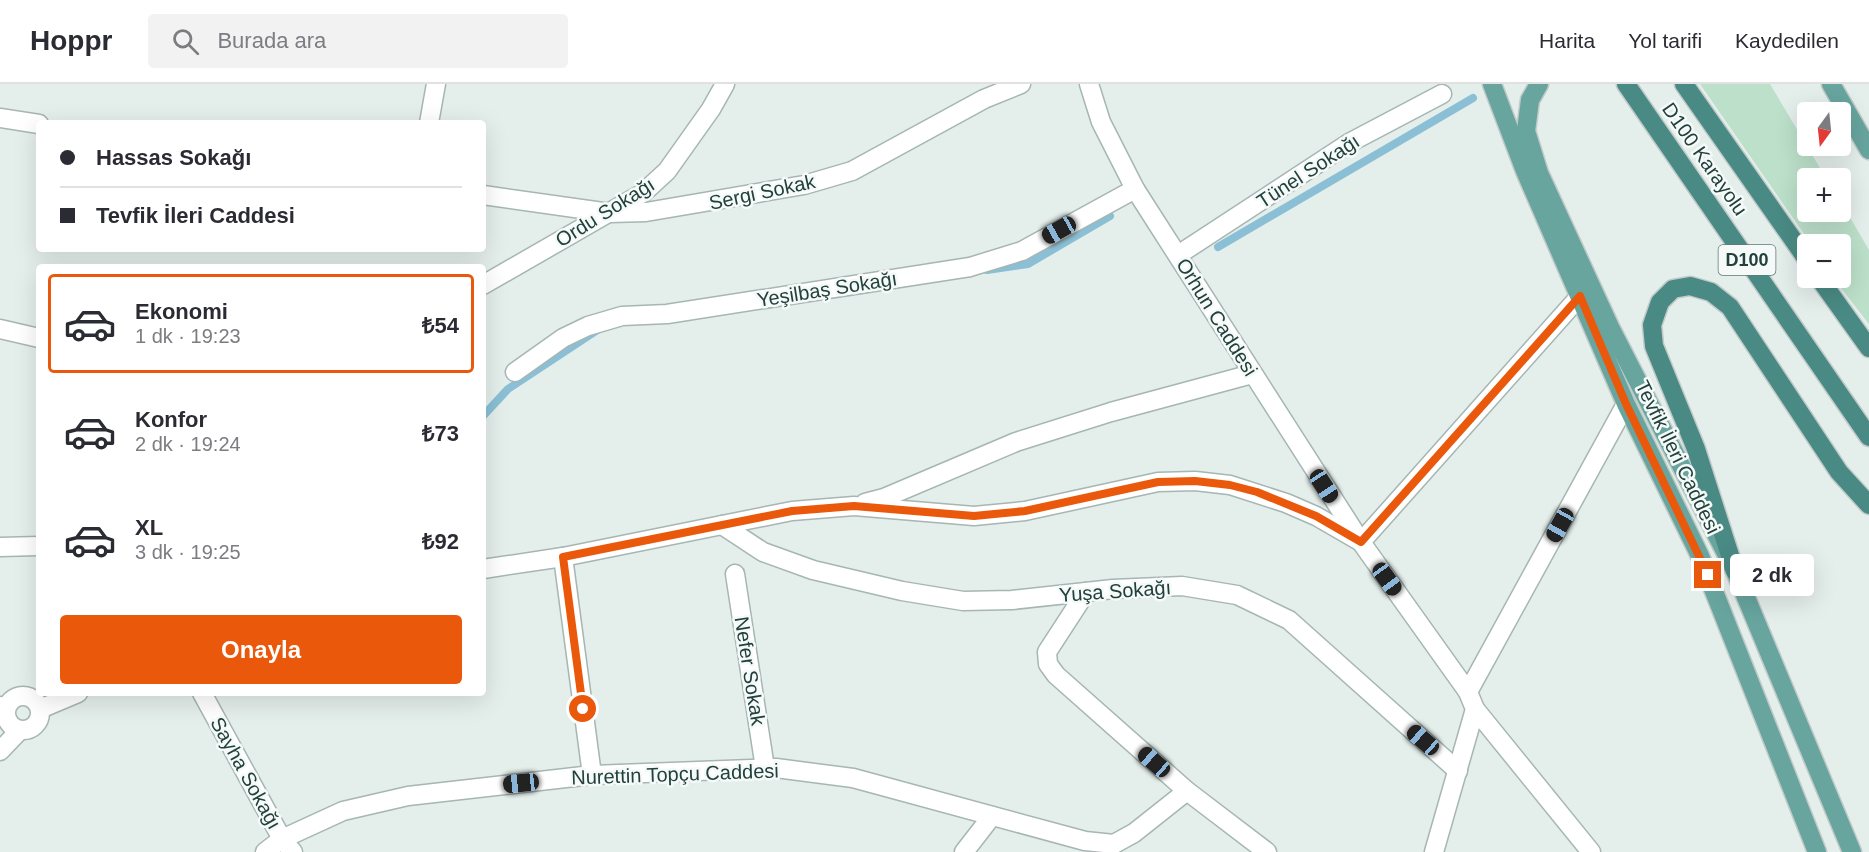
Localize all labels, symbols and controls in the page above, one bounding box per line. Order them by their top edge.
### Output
search box [148,14,568,68]
text: Hoppr [30,25,112,56]
icon: search [169,25,202,58]
text: Burada ara [217,28,326,53]
text: Harita [1539,29,1595,52]
text: Yol tarifi [1628,29,1702,52]
text: Kaydedilen [1735,29,1839,52]
street label: D100 Karayolu [1658,98,1752,220]
north arrow [1797,102,1851,156]
map controls [1797,102,1851,288]
street label: Tünel Sokağı [1253,130,1363,212]
text: Hassas Sokağı [96,145,251,170]
button: + [1797,168,1851,222]
street label: Sergi Sokak [707,170,818,214]
street label: Ordu Sokağı [552,173,658,251]
text: Tevfik İleri Caddesi [96,203,295,228]
car [1039,213,1079,247]
button: − [1797,234,1851,288]
road number: D100 [1718,245,1776,275]
street label: Orhun Caddesi [1172,254,1262,380]
street label: Yeşilbaş Sokağı [755,267,899,311]
icon: car [63,297,117,351]
text: Ekonomi [135,299,228,324]
text: ₺54 [422,313,459,338]
text: 1 dk · 19:23 [135,325,241,347]
street label: Tevfik İleri Caddesi [1631,377,1725,537]
icon: car [63,405,117,459]
text: Konfor [135,407,207,432]
text: ₺73 [422,421,459,446]
text: 2 dk · 19:24 [135,433,241,455]
car [1307,466,1341,506]
car [1543,505,1577,545]
icon: car [63,513,117,567]
text: XL [135,515,163,540]
text: ₺92 [422,529,459,554]
text: 3 dk · 19:25 [135,541,241,563]
callout: 2 dk [1729,554,1813,596]
car [1369,559,1405,599]
route end [1694,561,1721,588]
text: 2 dk [1752,564,1792,586]
street label: Yuşa Sokağı [1058,576,1172,606]
button: Onayla [60,615,462,684]
street label: Nefer Sokak [731,615,770,728]
route start [569,695,596,722]
street label: Sayha Sokağı [206,713,286,833]
car [1404,721,1442,759]
car [1135,743,1173,781]
street label: Nurettin Topçu Caddesi [571,759,779,789]
car [502,772,540,794]

